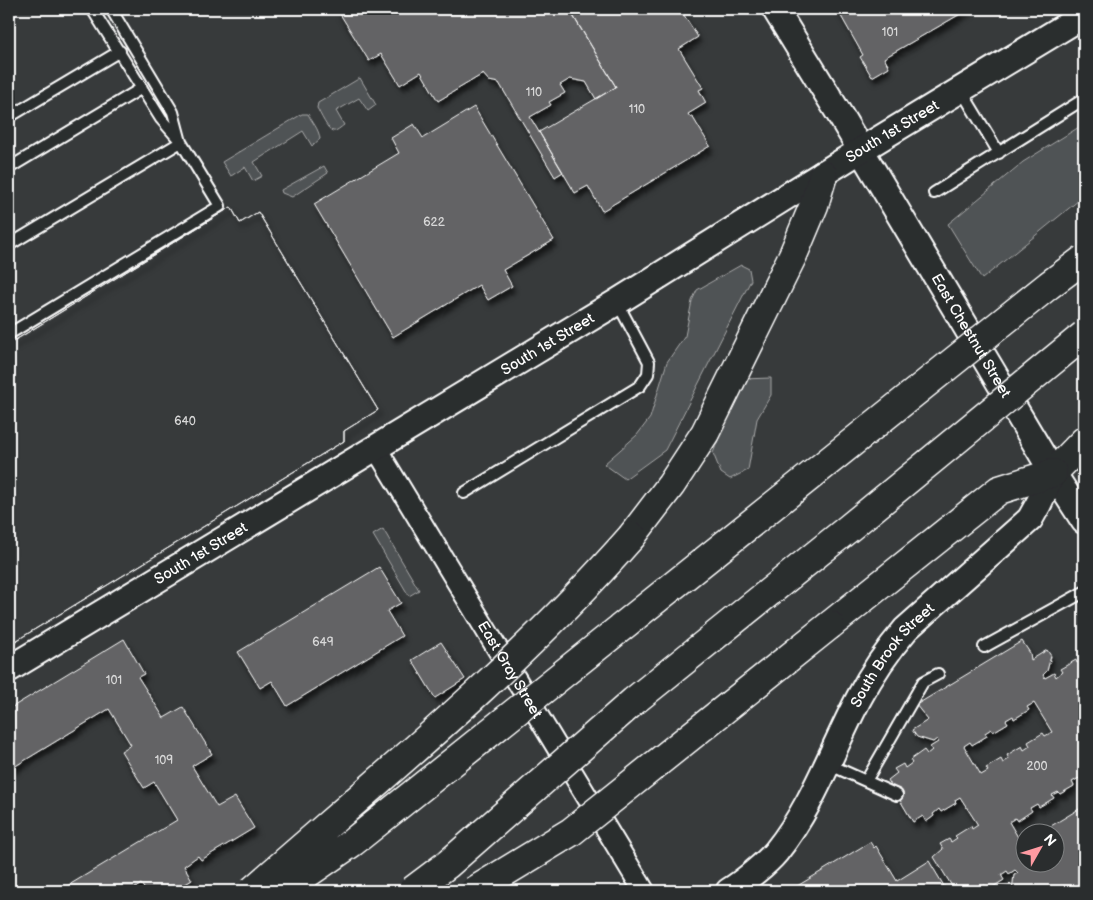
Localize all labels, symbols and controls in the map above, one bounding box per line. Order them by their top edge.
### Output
house number: 101 [882,25,898,40]
house number: 110 [526,85,542,100]
street label: South 1st Street [842,95,943,167]
house number: 110 [629,102,645,117]
house number: 622 [423,215,445,230]
street label: East Chestnut Street [927,270,1016,401]
street label: South 1st Street [497,308,598,379]
house number: 640 [174,414,196,429]
street label: South 1st Street [151,518,251,589]
street label: South Brook Street [846,599,938,711]
street label: East Gray Street [473,618,547,722]
house number: 649 [312,635,334,650]
house number: 101 [106,673,122,688]
house number: 109 [155,753,173,768]
house number: 200 [1026,759,1048,774]
north arrow [1016,822,1066,872]
text: N [1040,831,1060,850]

